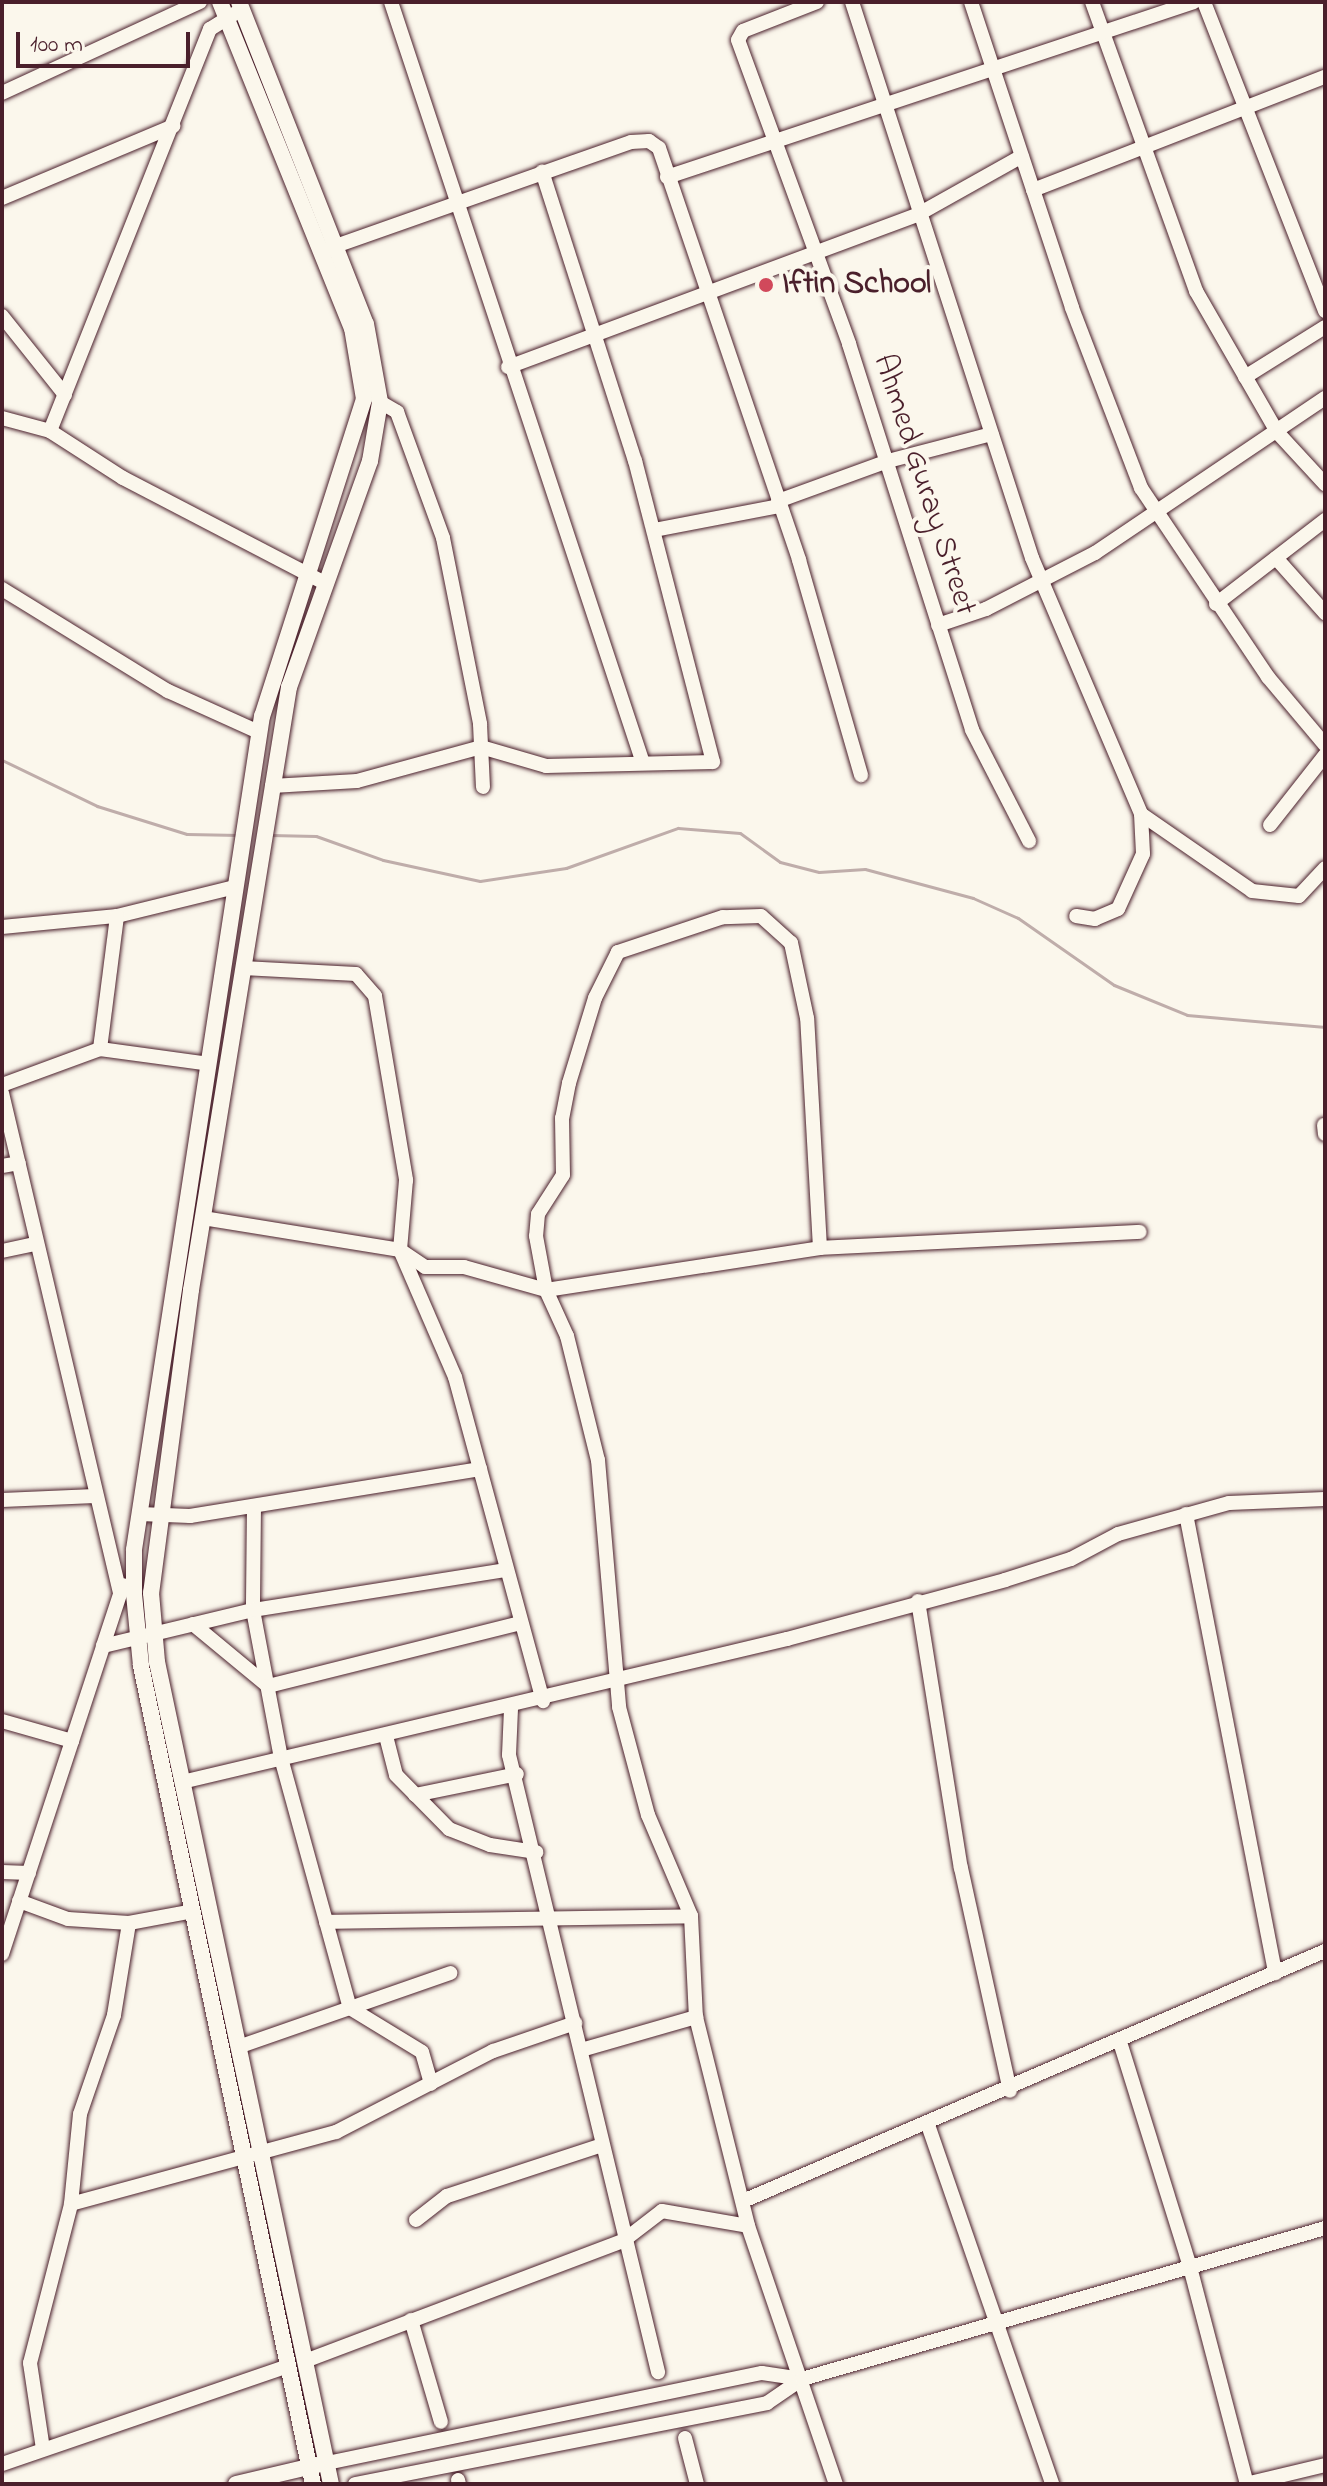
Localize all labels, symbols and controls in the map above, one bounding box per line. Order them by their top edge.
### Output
scale bar [20,16,194,66]
text: 100 m [30,28,83,63]
place label: Iftin School [782,266,931,304]
marker: Iftin School [757,276,775,294]
street label: Ahmed Guray Street [863,350,983,620]

